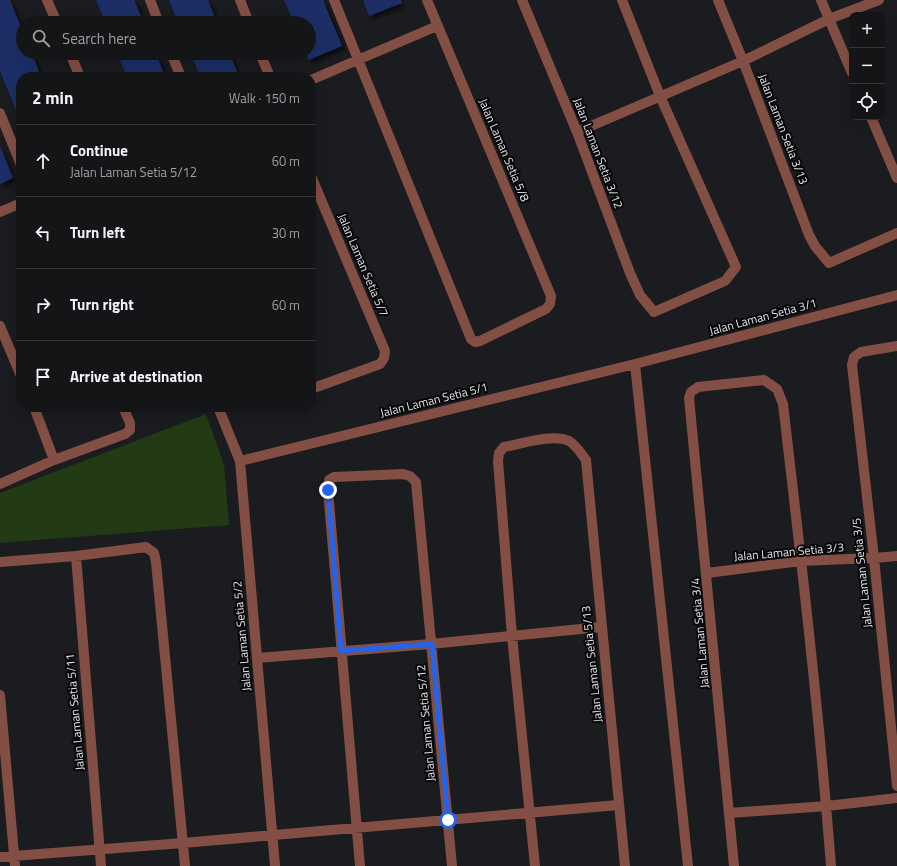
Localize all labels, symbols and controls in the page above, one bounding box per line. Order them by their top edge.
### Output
map controls [849,12,885,120]
button: + [849,12,885,48]
search box [16,16,316,60]
icon: search [30,27,52,49]
text: Search here [62,27,136,50]
button: − [849,48,885,84]
street label: Jalan Laman Setia 3/13 [754,71,813,187]
button: locate [849,84,885,120]
text: 2 min [32,85,73,111]
text: Walk · 150 m [229,88,300,108]
street label: Jalan Laman Setia 5/8 [474,95,535,205]
street label: Jalan Laman Setia 3/12 [569,95,628,211]
text: Continue [70,139,128,162]
icon: ahead [32,150,54,172]
text: 60 m [272,151,300,171]
text: Jalan Laman Setia 5/12 [70,162,197,182]
street label: Jalan Laman Setia 5/7 [333,210,394,319]
text: Turn left [70,221,125,244]
icon: left [32,222,54,244]
text: 30 m [272,223,300,243]
text: Turn right [70,293,134,316]
street label: Jalan Laman Setia 3/1 [707,293,819,340]
icon: right [32,294,54,316]
text: 60 m [272,295,300,315]
text: Arrive at destination [70,365,203,388]
icon: arrive [32,366,54,388]
street label: Jalan Laman Setia 5/1 [378,377,490,422]
route end [319,481,337,499]
street label: Jalan Laman Setia 3/5 [846,517,877,629]
street label: Jalan Laman Setia 3/3 [733,537,845,566]
street label: Jalan Laman Setia 3/4 [685,577,714,689]
street label: Jalan Laman Setia 5/2 [227,580,256,692]
street label: Jalan Laman Setia 5/13 [576,605,607,723]
street label: Jalan Laman Setia 5/11 [60,653,89,771]
street label: Jalan Laman Setia 5/12 [411,664,440,782]
route start [439,811,457,829]

